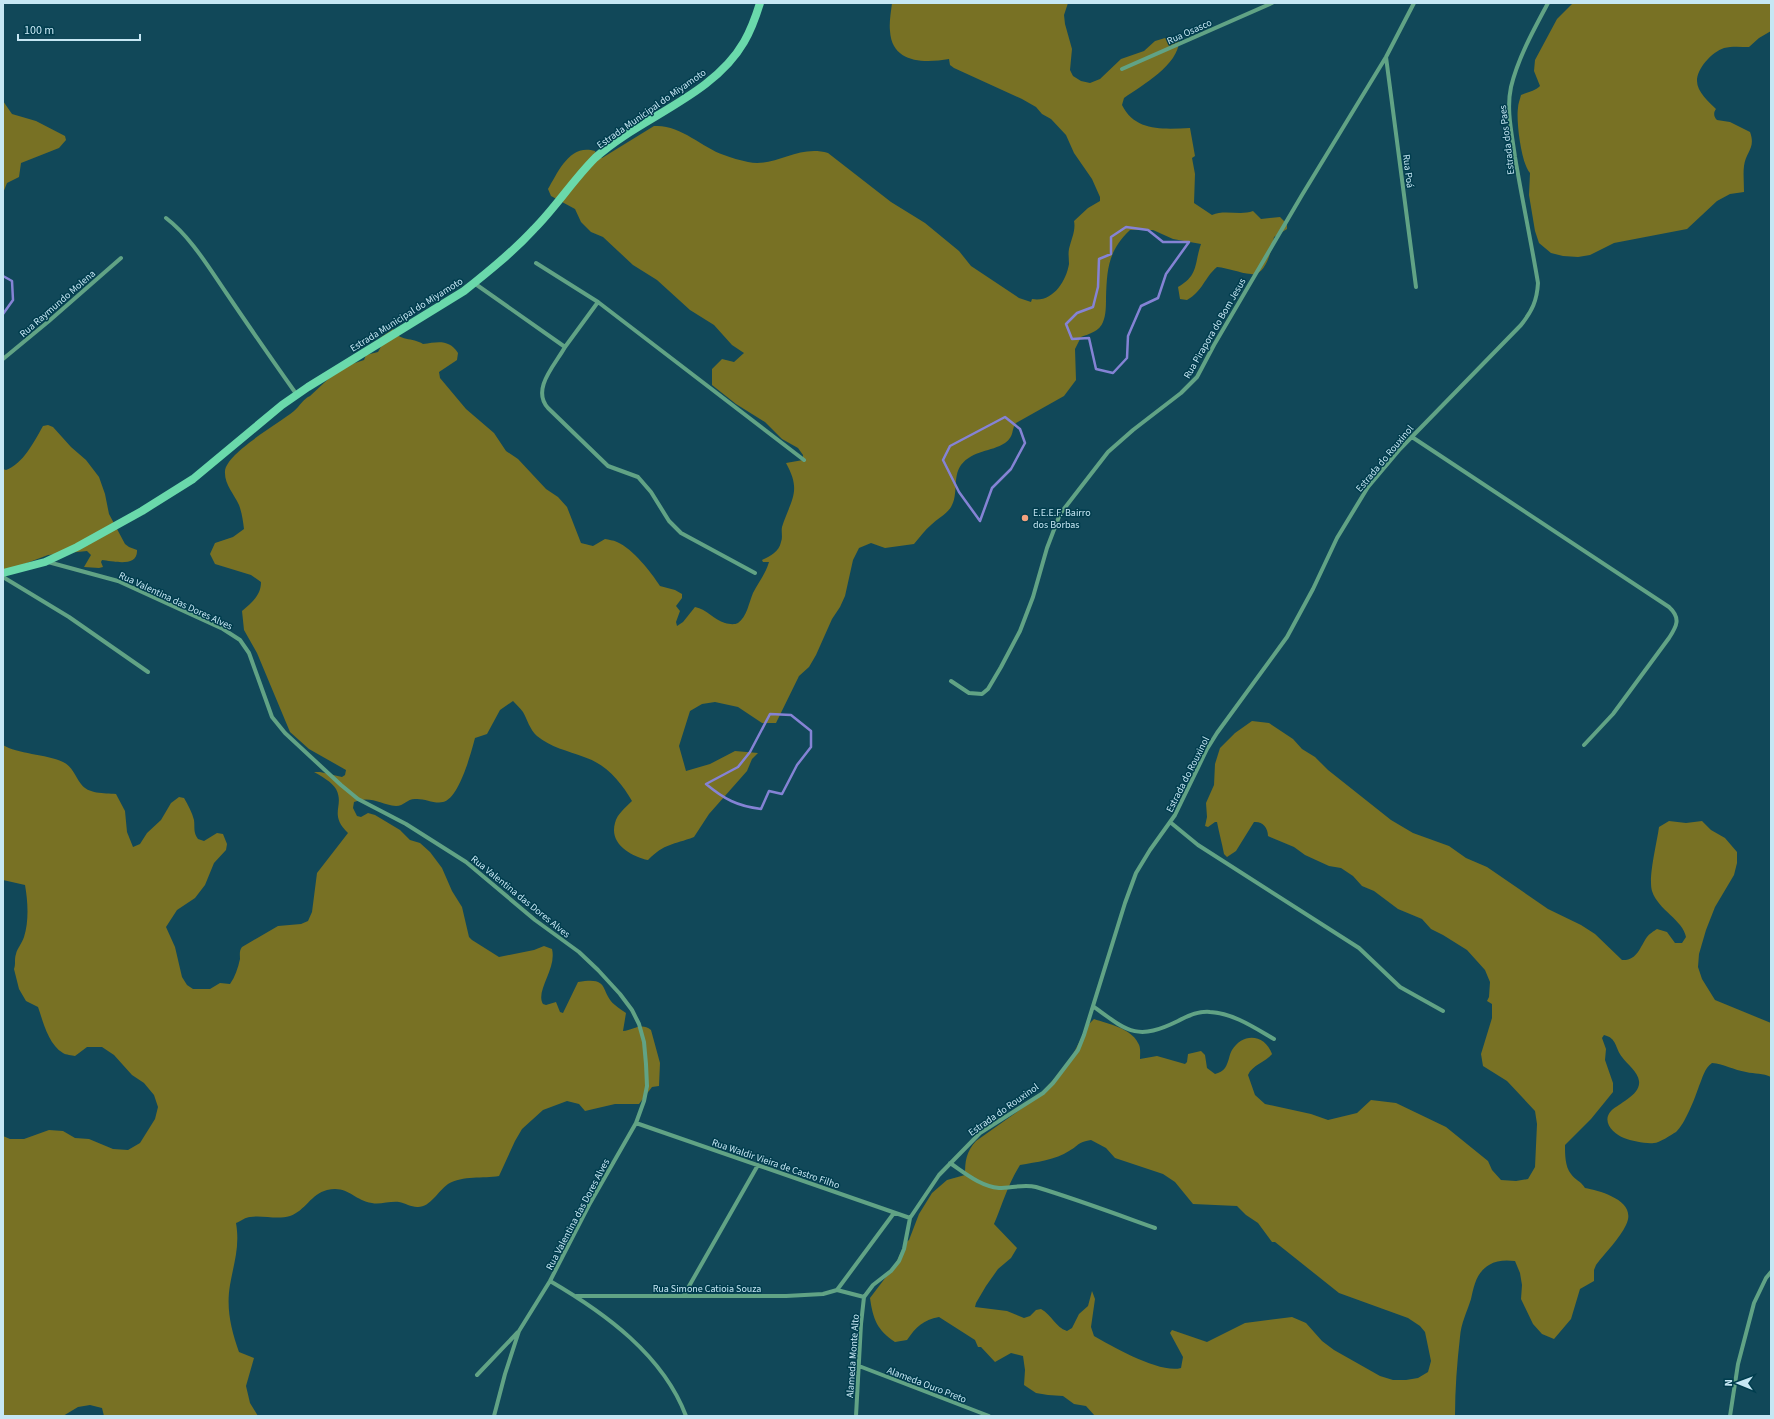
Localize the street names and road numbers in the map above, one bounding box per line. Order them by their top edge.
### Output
street label: Rua Osasco [1165,16,1214,48]
street label: Estrada Municipal do Miyamoto [594,66,709,152]
street label: Estrada dos Paes [1496,104,1518,176]
street label: Rua Poá [1399,153,1417,189]
street label: Rua Raymundo Molena [17,267,99,341]
street label: Estrada Municipal do Miyamoto [347,274,466,355]
street label: Rua Pirapora do Bom Jesus [1180,276,1249,381]
street label: Estrada do Rouxinol [1353,422,1417,495]
street label: Rua Valentina das Dores Alves [116,568,235,633]
street label: Estrada do Rouxinol [1163,734,1213,815]
street label: Rua Valentina das Dores Alves [468,852,573,941]
street label: Estrada do Rouxinol [965,1080,1042,1139]
street label: Rua Waldir Vieira de Castro Filho [710,1135,842,1192]
street label: Rua Valentina das Dores Alves [543,1156,613,1273]
street label: Rua Simone Catioia Souza [653,1282,761,1296]
street label: Alameda Monte Alto [843,1314,863,1398]
street label: Alameda Ouro Preto [885,1363,968,1407]

